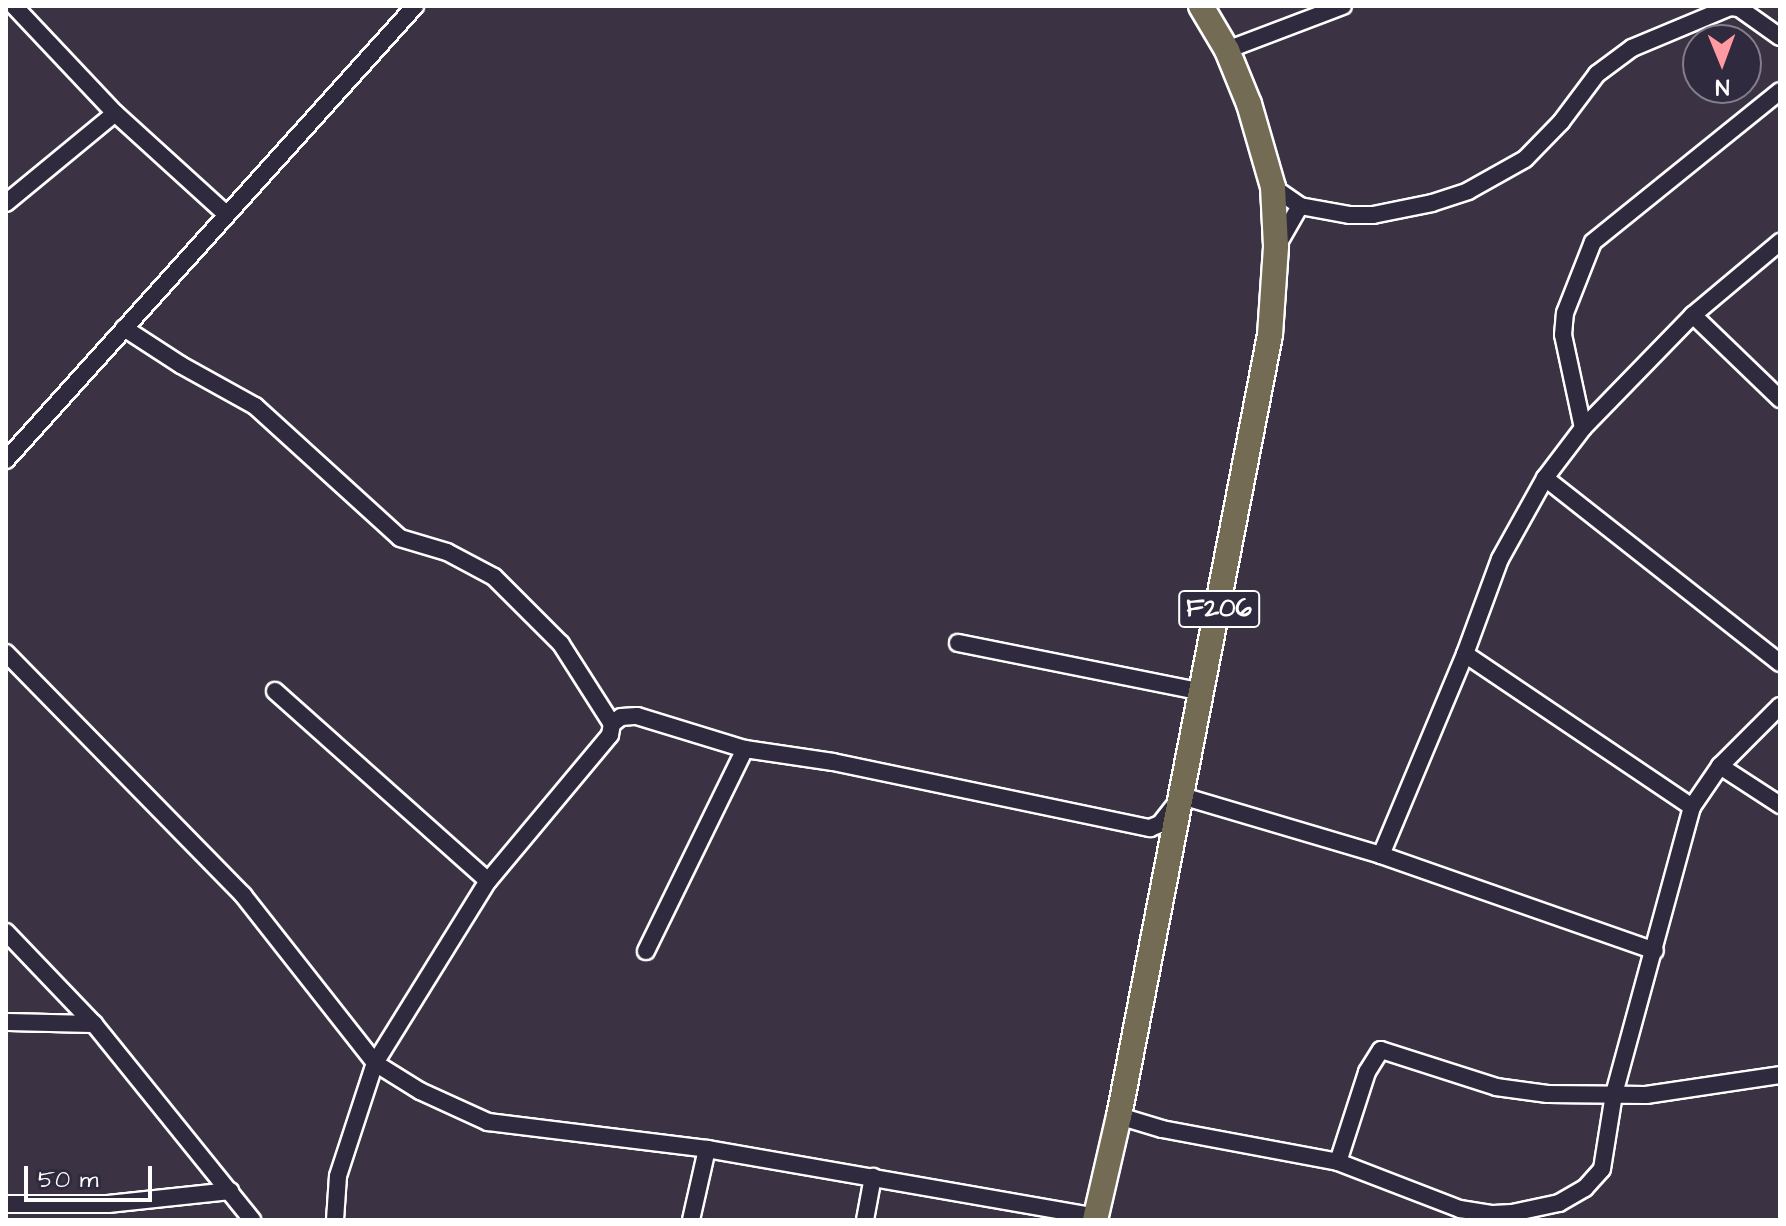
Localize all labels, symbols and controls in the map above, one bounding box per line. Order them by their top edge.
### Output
north arrow [1682,24,1762,104]
text: N [1715,71,1730,102]
road number: F206 [1177,587,1261,631]
scale bar [28,1150,156,1200]
text: 50 m [38,1163,98,1197]

